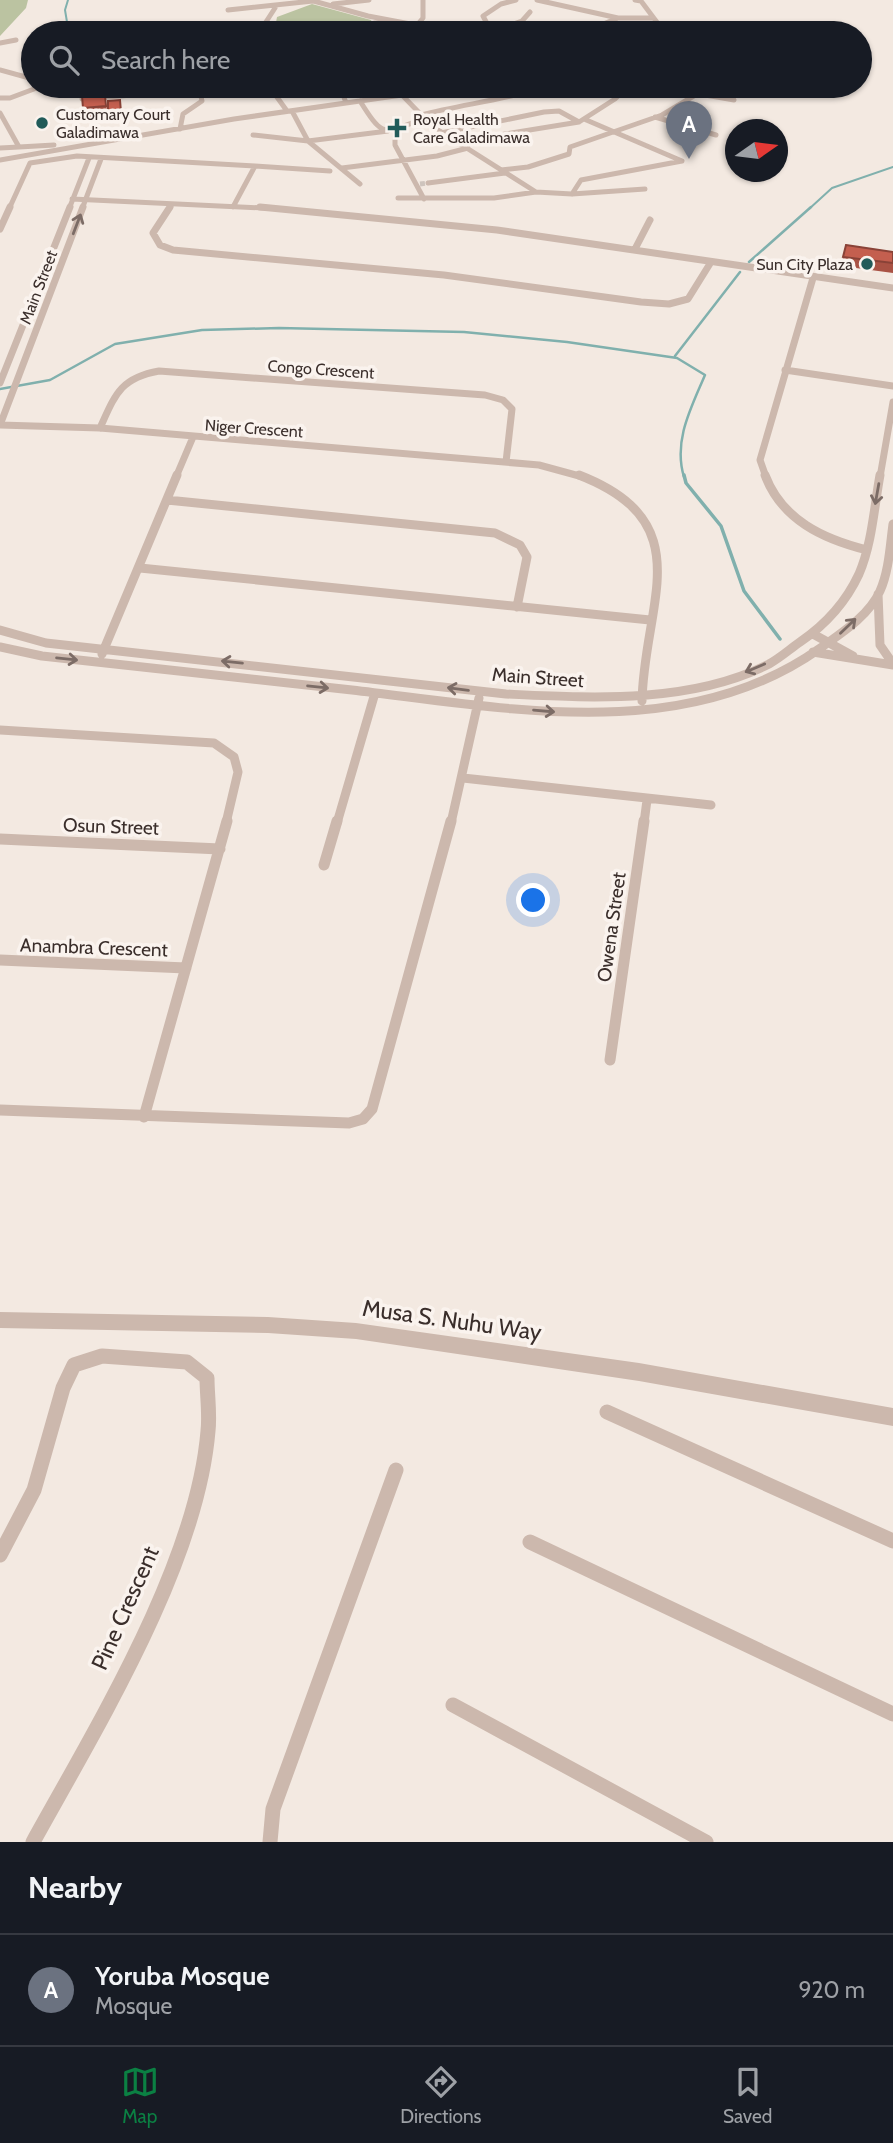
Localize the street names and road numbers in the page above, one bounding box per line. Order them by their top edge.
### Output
street label: Main Street [16,247,61,327]
street label: Congo Crescent [267,356,375,383]
street label: Niger Crescent [204,416,304,441]
street label: Main Street [491,663,585,692]
street label: Osun Street [63,813,160,840]
street label: Owena Street [592,870,631,984]
street label: Anambra Crescent [20,933,169,962]
street label: Musa S. Nuhu Way [361,1294,544,1346]
street label: Pine Crescent [85,1542,165,1674]

